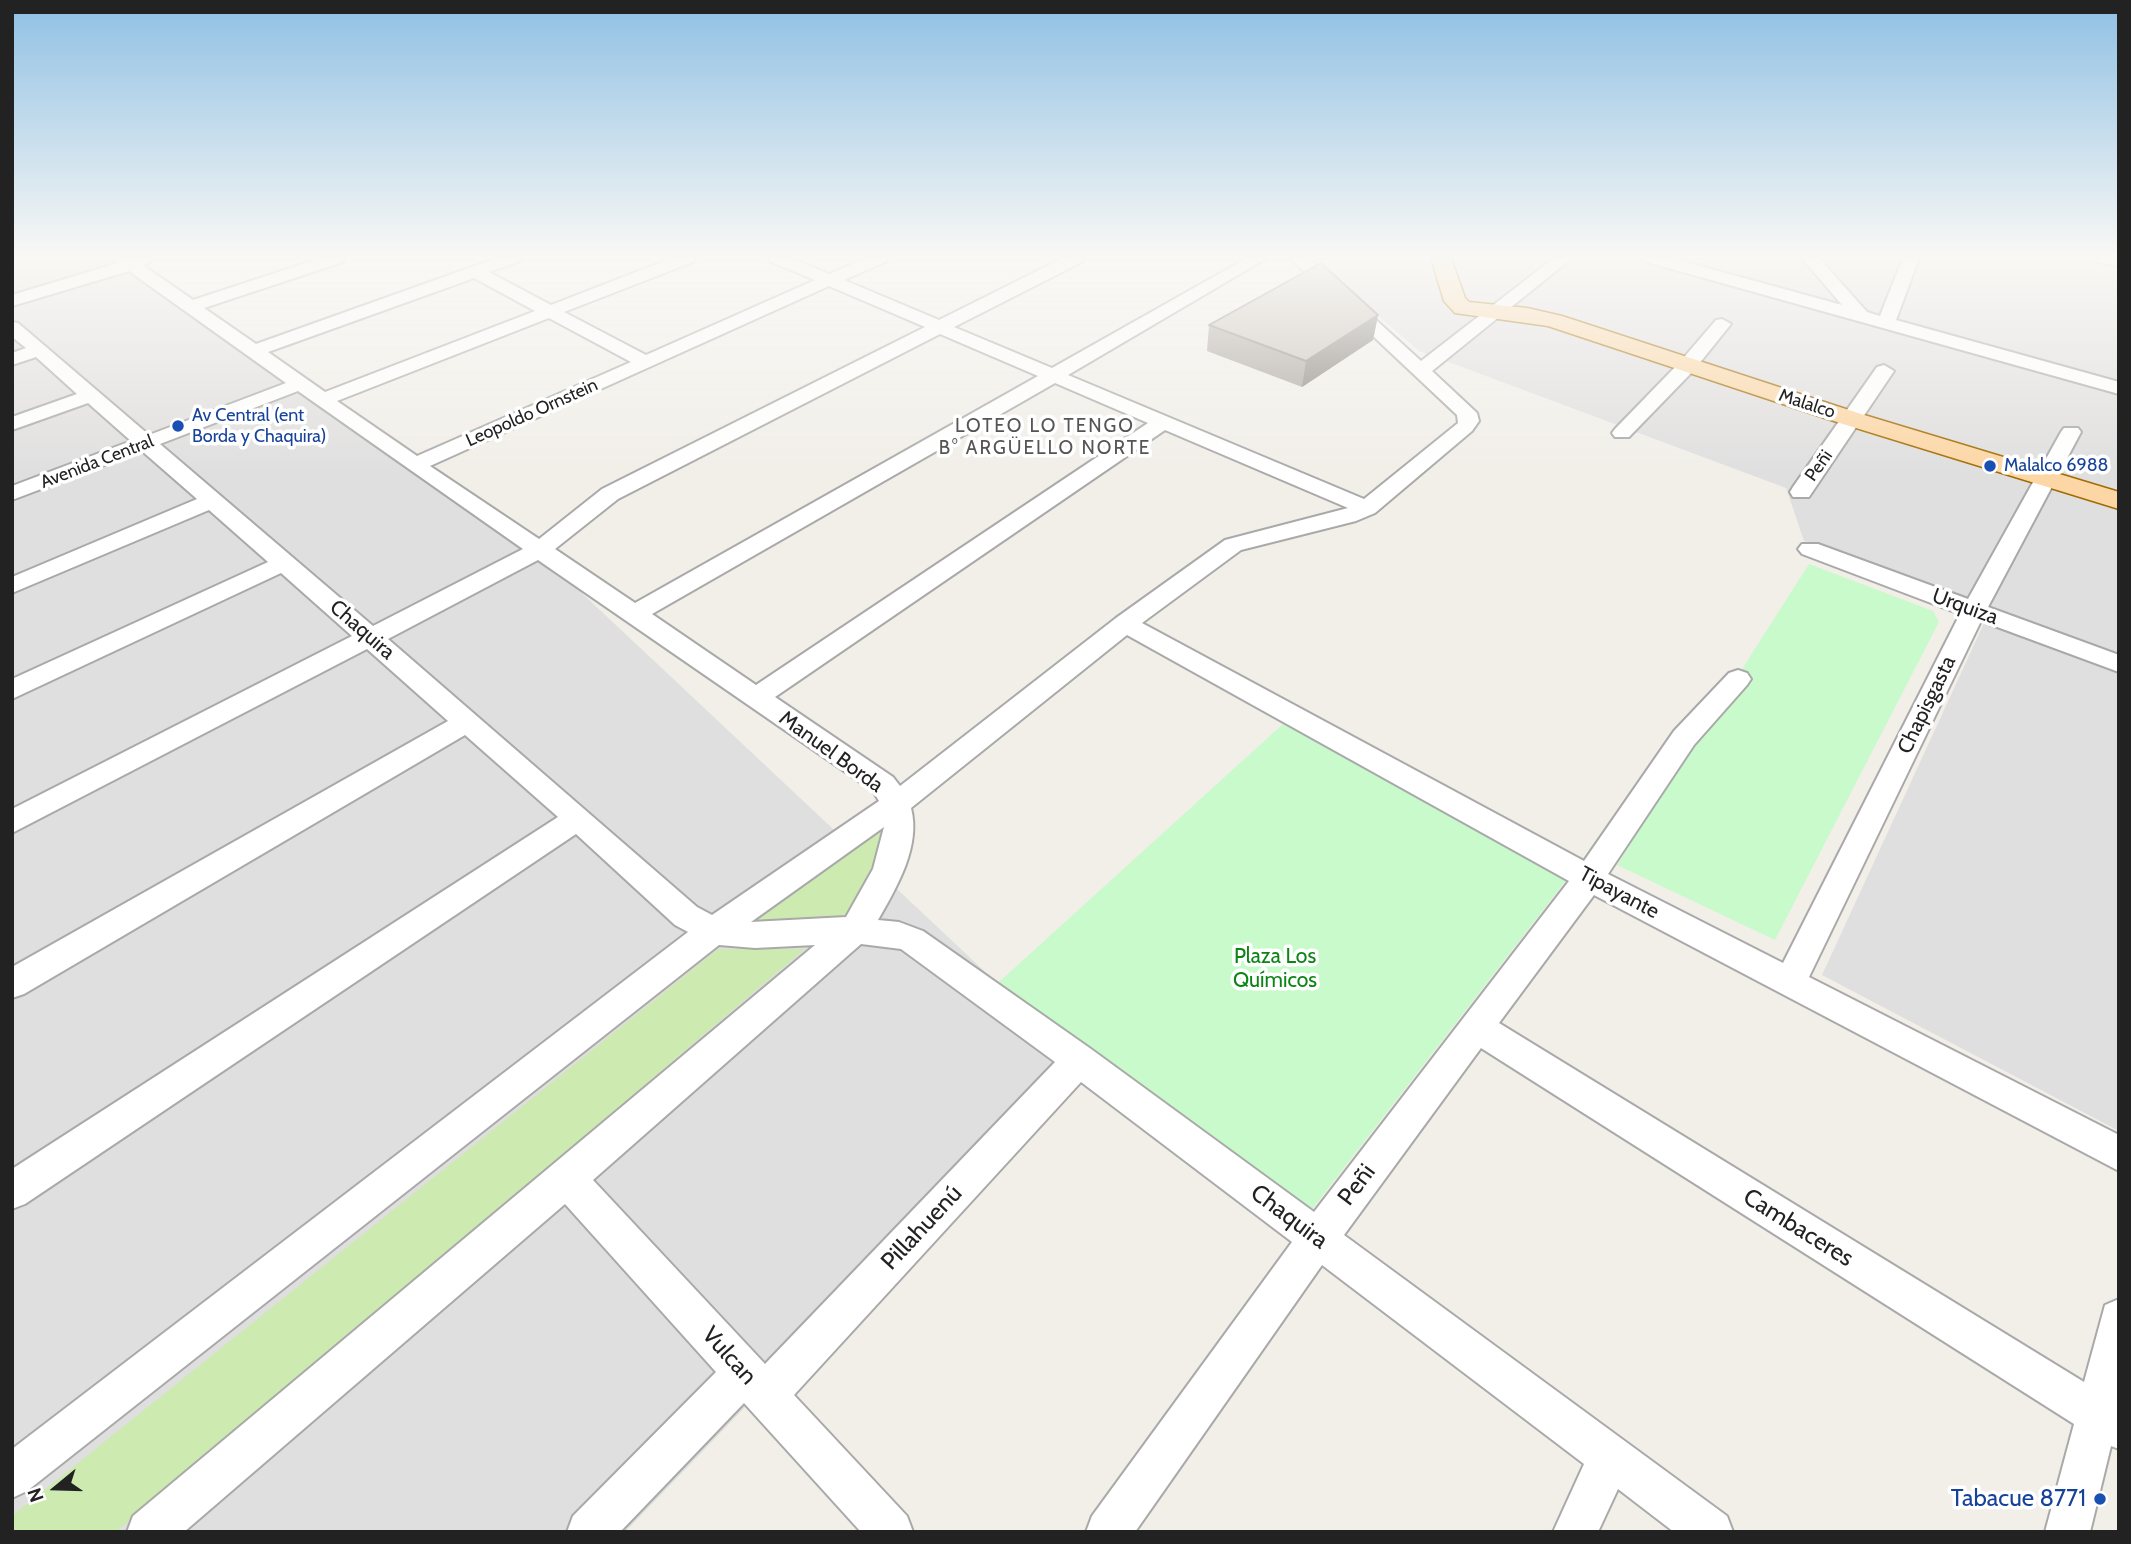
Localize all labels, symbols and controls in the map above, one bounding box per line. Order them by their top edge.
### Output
street label: Leopoldo Ornstein [463,374,601,452]
street label: Malalco [1776,385,1838,423]
place label: Av Central (ent Borda y Chaquira) [192,405,326,448]
district label: LOTEO LO TENGO B° ARGÜELLO NORTE [941,415,1149,459]
marker: Av Central (ent Borda y Chaquira) [170,418,186,434]
street label: Avenida Central [37,431,157,493]
street label: Peñi [1801,446,1837,486]
place label: Malalco 6988 [2004,455,2108,477]
marker: Malalco 6988 [1982,458,1998,474]
street label: Urquiza [1929,583,2001,631]
street label: Chaquira [324,595,400,665]
street label: Chapisgasta [1893,652,1961,758]
street label: Manuel Borda [774,706,888,798]
street label: Tipayante [1575,862,1663,924]
park label: Plaza Los Químicos [1233,944,1317,994]
street label: Peñi [1332,1159,1382,1211]
street label: Chaquira [1245,1179,1333,1255]
street label: Pillahuenú [876,1180,968,1276]
street label: Cambaceres [1737,1183,1859,1273]
street label: Vulcan [696,1321,762,1391]
north arrow [21,1453,91,1523]
text: N [23,1485,49,1505]
place label: Tabacue 8771 [1951,1485,2086,1513]
marker: Tabacue 8771 [2092,1491,2108,1507]

